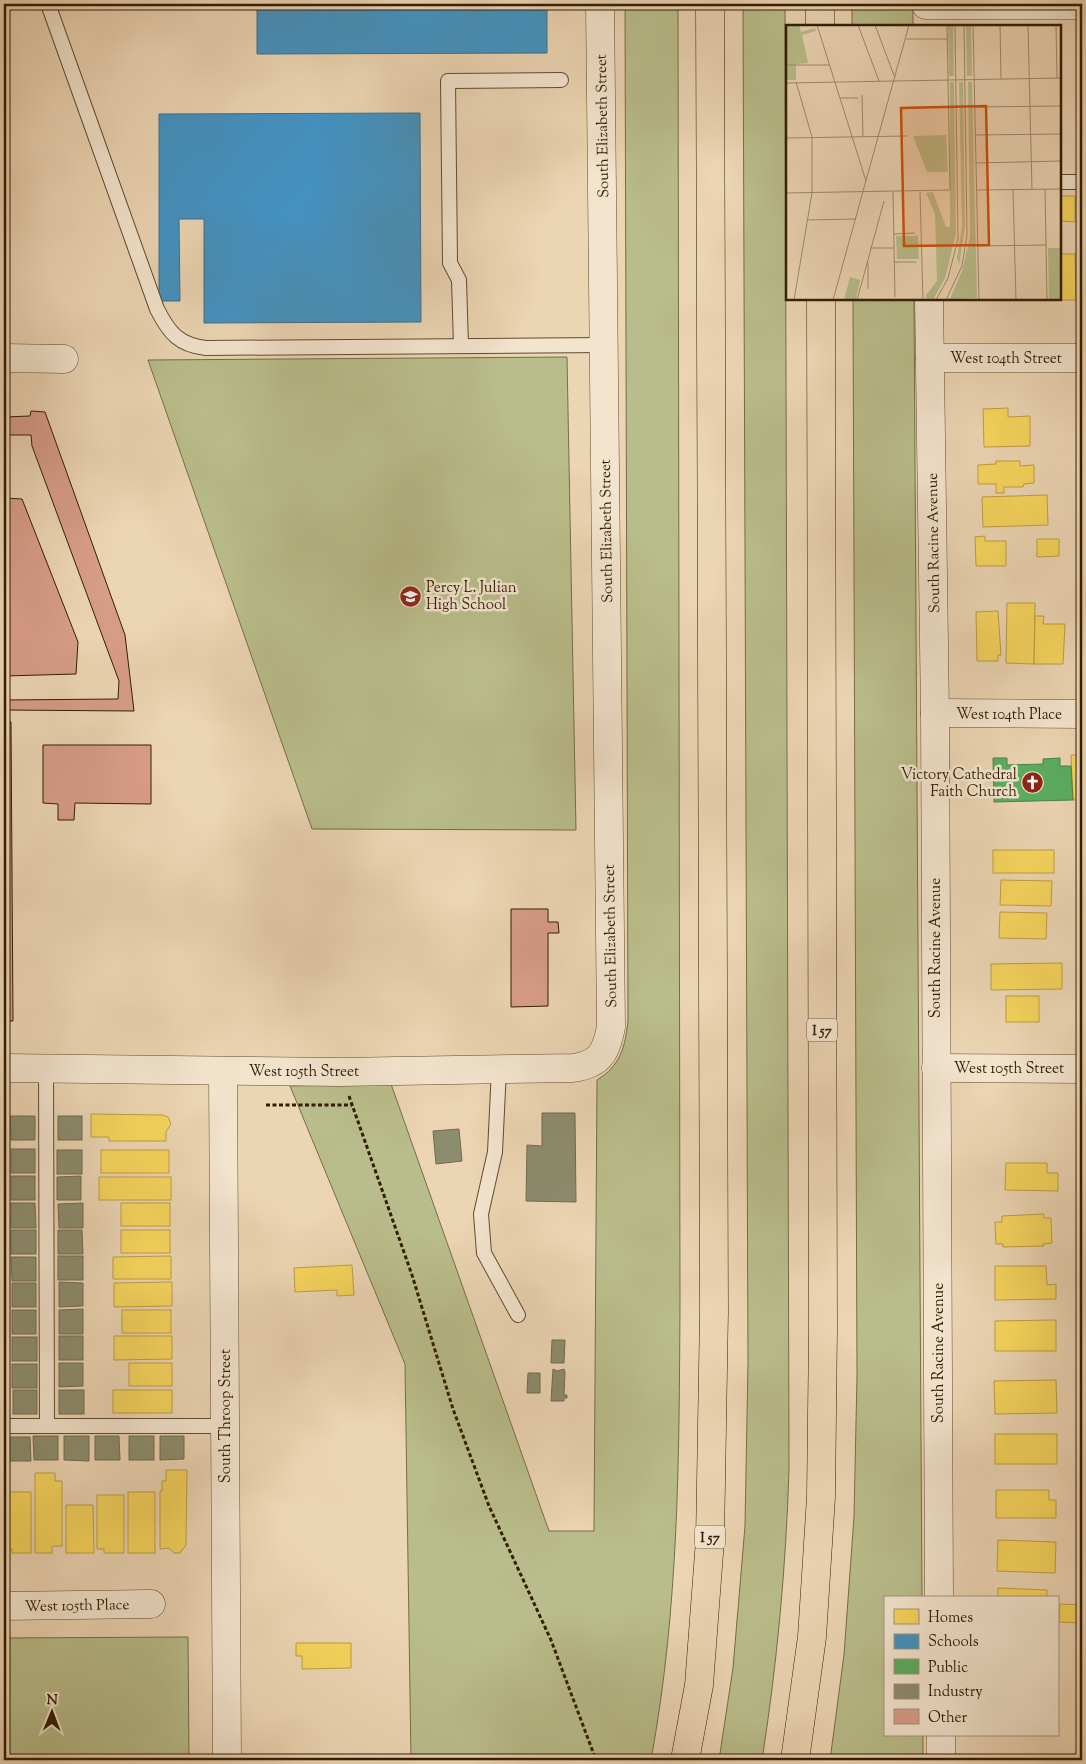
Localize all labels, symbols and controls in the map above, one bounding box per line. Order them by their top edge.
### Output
inset map [786,25,1061,300]
street label: South Elizabeth Street [592,54,615,198]
street label: West 104th Street [950,349,1062,370]
street label: South Elizabeth Street [596,459,619,603]
street label: South Racine Avenue [923,473,946,613]
place label: Percy L. Julian High School [426,578,517,616]
school or university icon: Percy L. Julian High School [398,584,422,608]
street label: West 104th Place [956,705,1062,726]
place label: Victory Cathedral Faith Church [901,765,1017,803]
church icon: Victory Cathedral Faith Church [1021,771,1045,795]
street label: South Elizabeth Street [600,864,623,1008]
street label: South Racine Avenue [926,878,947,1018]
road number: I 57 [807,1018,837,1042]
street label: West 105th Street [954,1059,1064,1080]
street label: West 105th Street [249,1062,359,1083]
street label: South Racine Avenue [929,1283,950,1423]
street label: South Throop Street [216,1349,237,1483]
road number: I 57 [695,1525,725,1548]
street label: West 105th Place [25,1595,130,1618]
legend [884,1596,1058,1736]
text: Homes [928,1608,973,1629]
text: Schools [928,1632,979,1653]
text: Public [928,1658,968,1679]
text: Industry [928,1682,983,1703]
north arrow [28,1686,78,1736]
text: N [46,1691,58,1711]
text: Other [928,1708,968,1729]

